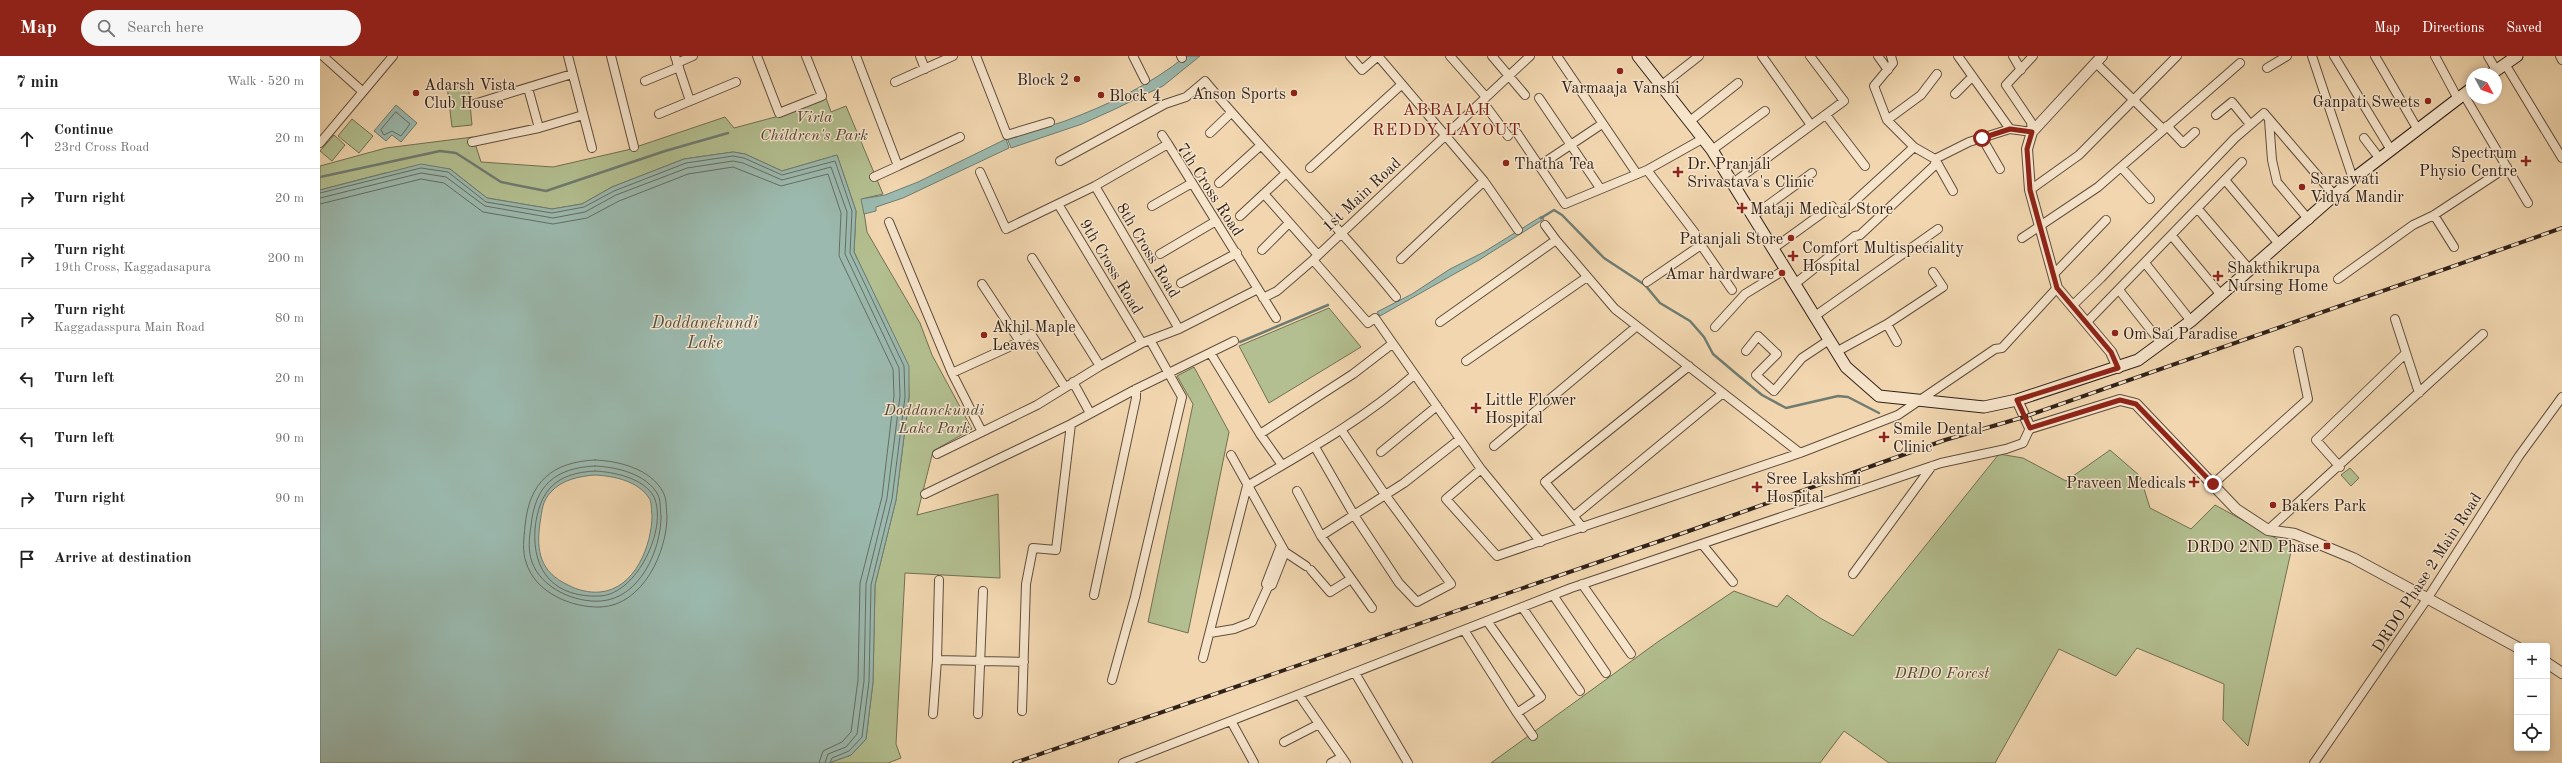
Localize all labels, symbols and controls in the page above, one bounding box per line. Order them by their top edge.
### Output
search box [81,10,361,46]
icon: search [95,17,117,39]
text: Map [20,19,57,38]
text: Search here [127,21,204,36]
text: Map [2374,21,2400,35]
text: Directions [2422,21,2484,35]
text: Saved [2506,21,2542,35]
marker: Varmaaja Vanshi [1615,66,1625,76]
north arrow [2466,68,2502,104]
place label: Block 2 [1017,73,1069,89]
text: 7 min [16,74,59,91]
marker: Block 2 [1072,74,1082,84]
text: Walk · 520 m [227,75,304,88]
place label: Adarsh Vista Club House [424,78,516,112]
place label: Varmaaja Vanshi [1560,81,1680,97]
place label: Anson Sports [1192,87,1286,103]
marker: Adarsh Vista Club House [411,88,421,98]
marker: Anson Sports [1289,88,1299,98]
place label: Block 4 [1109,89,1161,105]
marker: Block 4 [1096,90,1106,100]
place label: Ganpati Sweets [2313,95,2420,111]
marker: Ganpati Sweets [2423,96,2433,106]
district label: ABBAIAH REDDY LAYOUT [1372,102,1522,139]
park label: Virla Children's Park [760,110,868,144]
text: Continue [54,123,113,138]
icon: ahead [16,128,38,150]
route start [1973,129,1991,147]
text: 20 m [275,132,304,145]
text: 23rd Cross Road [54,141,149,154]
street label: 7th Cross Road [1173,141,1245,239]
place label: Spectrum Physio Centre [2419,146,2517,180]
street label: 1st Main Road [1320,155,1405,236]
marker: Spectrum Physio Centre [2520,155,2532,167]
place label: Thatha Tea [1514,157,1594,173]
place label: Dr. Pranjali Srivastava's Clinic [1687,157,1814,191]
marker: Thatha Tea [1501,158,1511,168]
marker: Dr. Pranjali Srivastava's Clinic [1672,166,1684,178]
place label: Saraswati Vidya Mandir [2310,172,2404,206]
marker: Saraswati Vidya Mandir [2297,182,2307,192]
icon: right [16,188,38,210]
text: Turn right [54,191,125,206]
text: 20 m [275,192,304,205]
street label: 8th Cross Road [1113,201,1182,301]
place label: Mataji Medical Store [1750,202,1893,218]
marker: Mataji Medical Store [1737,203,1747,213]
street label: 9th Cross Road [1076,217,1145,317]
place label: Patanjali Store [1679,232,1783,248]
marker: Patanjali Store [1786,233,1796,243]
place label: Comfort Multispeciality Hospital [1802,241,1964,275]
text: Turn right [54,243,125,258]
icon: right [16,248,38,270]
marker: Comfort Multispeciality Hospital [1787,250,1799,262]
text: 200 m [267,252,304,265]
text: 19th Cross, Kaggadasapura [54,261,211,274]
place label: Shakthikrupa Nursing Home [2227,261,2328,295]
place label: Amar hardware [1665,267,1774,283]
marker: Amar hardware [1777,268,1787,278]
marker: Shakthikrupa Nursing Home [2212,270,2224,282]
text: Turn right [54,303,125,318]
icon: right [16,308,38,330]
text: 80 m [275,312,304,325]
water label: Doddanekundi Lake [651,315,759,352]
place label: Akhil Maple Leaves [992,320,1076,354]
text: Kaggadasspura Main Road [54,321,205,334]
place label: Om Sai Paradise [2123,327,2238,343]
marker: Om Sai Paradise [2110,328,2120,338]
marker: Akhil Maple Leaves [979,330,989,340]
icon: left [16,368,38,390]
text: Turn left [54,371,114,386]
text: 20 m [275,372,304,385]
place label: Little Flower Hospital [1485,393,1576,427]
marker: Little Flower Hospital [1470,402,1482,414]
park label: Doddanekundi Lake Park [883,403,985,437]
place label: Smile Dental Clinic [1893,422,1982,456]
icon: left [16,428,38,450]
text: Turn left [54,431,114,446]
marker: Smile Dental Clinic [1878,431,1890,443]
text: 90 m [275,432,304,445]
place label: Sree Lakshmi Hospital [1766,472,1861,506]
route end [2204,475,2222,493]
place label: Praveen Medicals [2066,476,2186,492]
marker: Praveen Medicals [2189,477,2199,487]
marker: Sree Lakshmi Hospital [1751,481,1763,493]
icon: right [16,488,38,510]
text: Turn right [54,491,125,506]
street label: DRDO Phase 2 Main Road [2370,491,2485,656]
text: 90 m [275,492,304,505]
place label: Bakers Park [2281,499,2367,515]
marker: Bakers Park [2268,500,2278,510]
place label: DRDO 2ND Phase [2187,540,2319,556]
marker: DRDO 2ND Phase [2322,541,2332,551]
icon: arrive [16,548,38,570]
text: Arrive at destination [54,551,192,566]
map controls [2514,643,2550,751]
button: + [2514,643,2550,679]
park label: DRDO Forest [1894,666,1990,682]
button: − [2514,679,2550,715]
button: locate [2514,715,2550,751]

